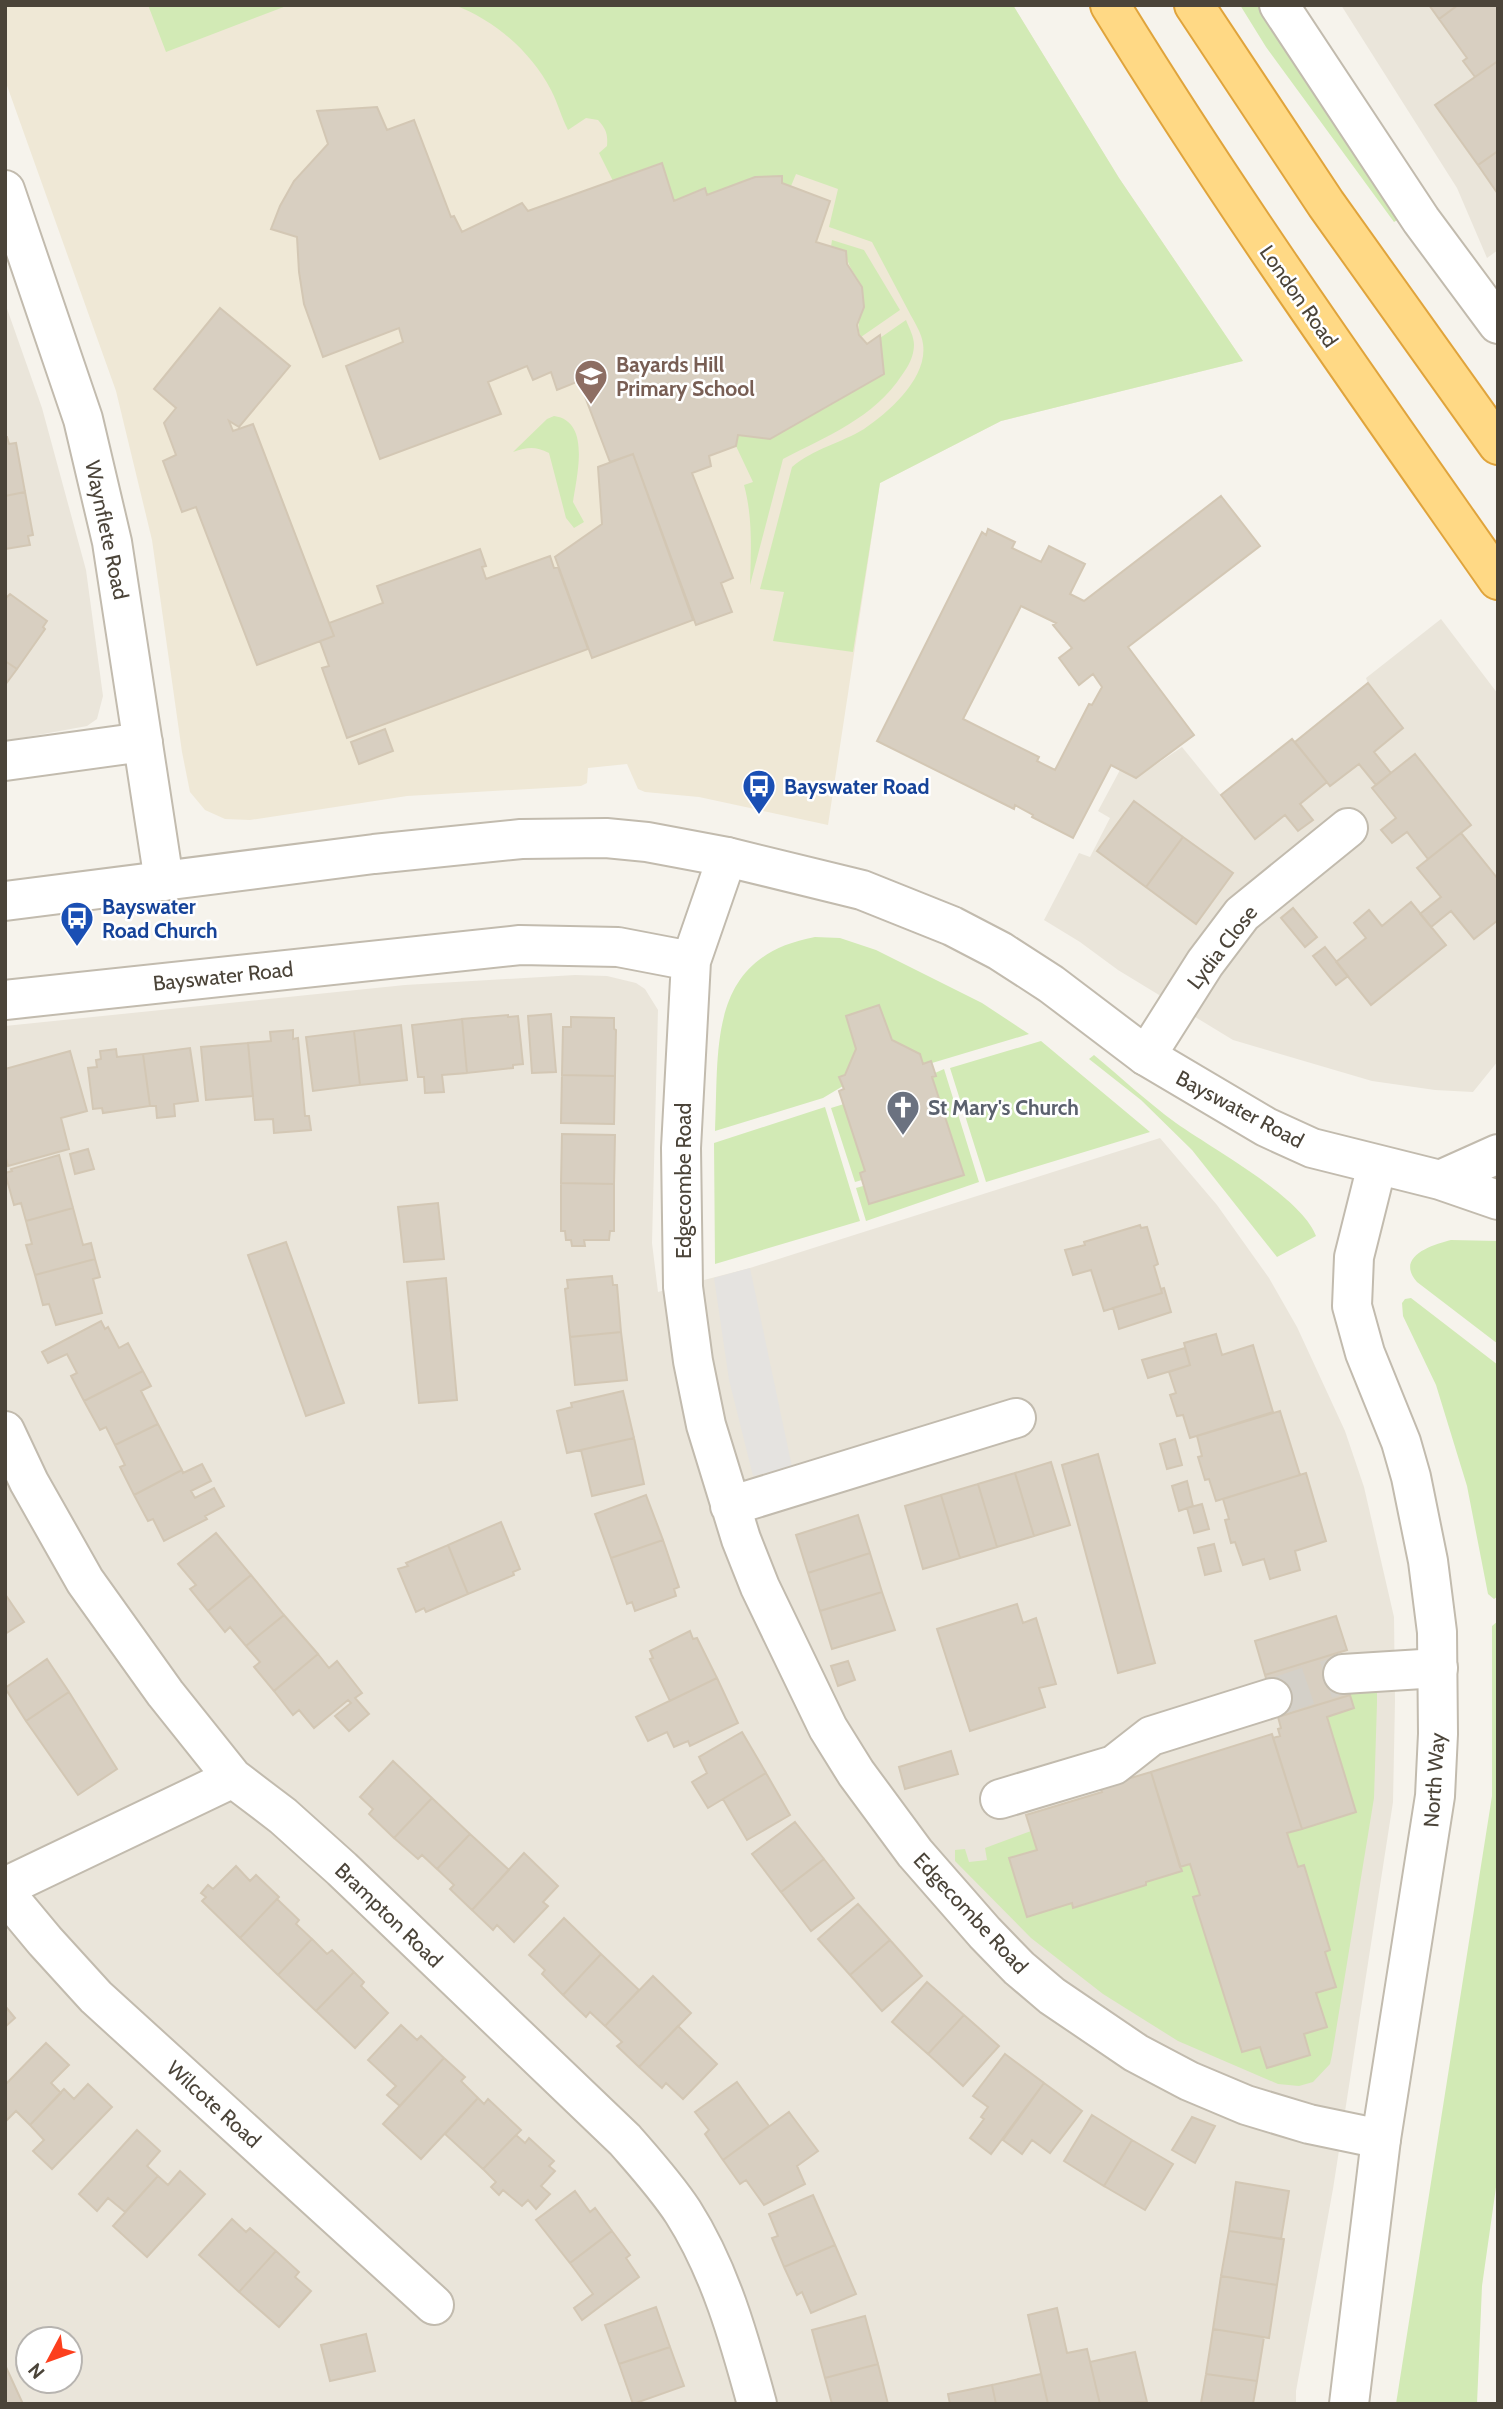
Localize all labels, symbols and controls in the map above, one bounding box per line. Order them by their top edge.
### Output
street label: London Road [1255,240,1343,352]
place label: Bayards Hill Primary School [616,352,755,401]
school or university icon: Bayards Hill Primary School [572,357,610,406]
street label: Waynflete Road [80,458,134,602]
bus stop icon: Bayswater Road [740,767,778,816]
place label: Bayswater Road [784,774,930,799]
place label: Bayswater Road Church [102,894,218,943]
bus stop icon: Bayswater Road Church [58,899,96,948]
street label: Lydia Close [1182,900,1262,994]
street label: Bayswater Road [152,956,294,996]
street label: Bayswater Road [1172,1065,1308,1153]
church icon: St Mary's Church [884,1088,922,1137]
place label: St Mary's Church [928,1095,1079,1120]
street label: Edgecombe Road [671,1103,696,1259]
street label: North Way [1418,1731,1450,1828]
street label: Edgecombe Road [909,1847,1033,1979]
street label: Brampton Road [330,1858,448,1972]
street label: Wilcote Road [162,2055,266,2153]
north arrow [14,2325,84,2395]
text: N [23,2358,50,2383]

